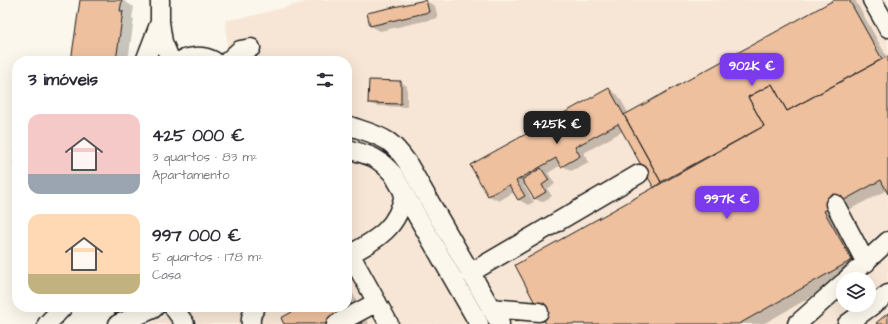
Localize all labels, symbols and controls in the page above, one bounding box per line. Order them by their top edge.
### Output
pin: 902K € [719,53,785,87]
text: 902K € [729,57,775,75]
text: 3 imóveis [28,68,98,92]
icon: filters [314,69,336,91]
pin: 425K € [524,111,590,145]
text: 425K € [533,115,581,133]
text: 425 000 € [152,124,245,148]
icon: home [60,130,108,178]
text: 3 quartos · 83 m² [152,148,257,166]
text: Apartamento [152,166,229,184]
pin: 997K € [694,186,760,220]
text: 997K € [704,190,750,208]
text: 997 000 € [152,224,241,248]
icon: home [60,230,108,278]
text: 5 quartos · 178 m² [152,248,263,266]
text: Casa [152,266,181,284]
map controls [836,272,876,312]
button: layers [836,272,876,312]

